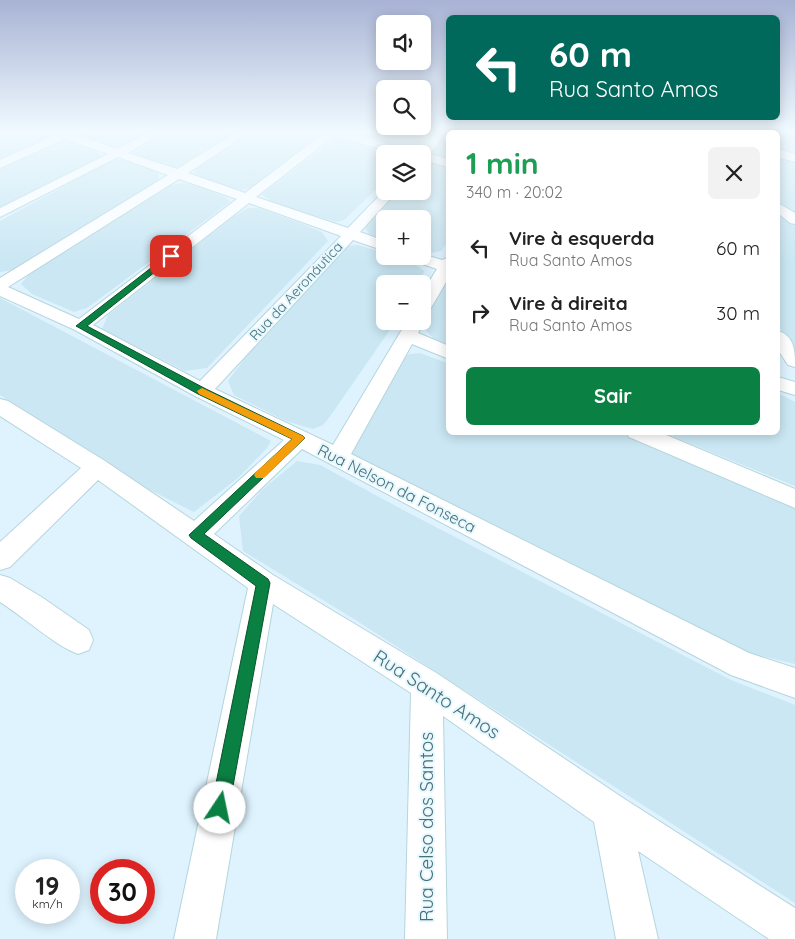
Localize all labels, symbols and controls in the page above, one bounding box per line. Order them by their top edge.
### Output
map controls [376,15,431,330]
button: sound [376,15,431,70]
text: 60 m [549,32,632,76]
icon: left [466,35,531,100]
text: Rua Santo Amos [549,75,718,103]
button: search [376,80,431,135]
text: 1 min [466,144,539,182]
button: layers [376,145,431,200]
button: close [708,147,760,199]
text: 340 m · 20:02 [466,182,563,202]
button: + [376,210,431,265]
text: Vire à esquerda [509,226,654,250]
icon: left [466,234,494,262]
pin [150,235,192,277]
text: 60 m [716,236,760,260]
street label: Rua da Aeronáutica [246,238,346,344]
icon: arrive [157,242,185,270]
text: Rua Santo Amos [509,250,632,270]
button: − [376,275,431,330]
text: Vire à direita [509,291,628,315]
icon: right [466,299,494,327]
text: 30 m [716,301,760,325]
text: Rua Santo Amos [509,315,632,335]
button: Sair [466,367,760,425]
street label: Rua Nelson da Fonseca [315,439,479,537]
street label: Rua Santo Amos [369,644,505,744]
street label: Rua Celso dos Santos [414,732,438,922]
position arrow [193,781,245,833]
speed limit sign: 30 [90,859,155,924]
text: 19 [36,870,59,901]
text: km/h [32,896,63,911]

